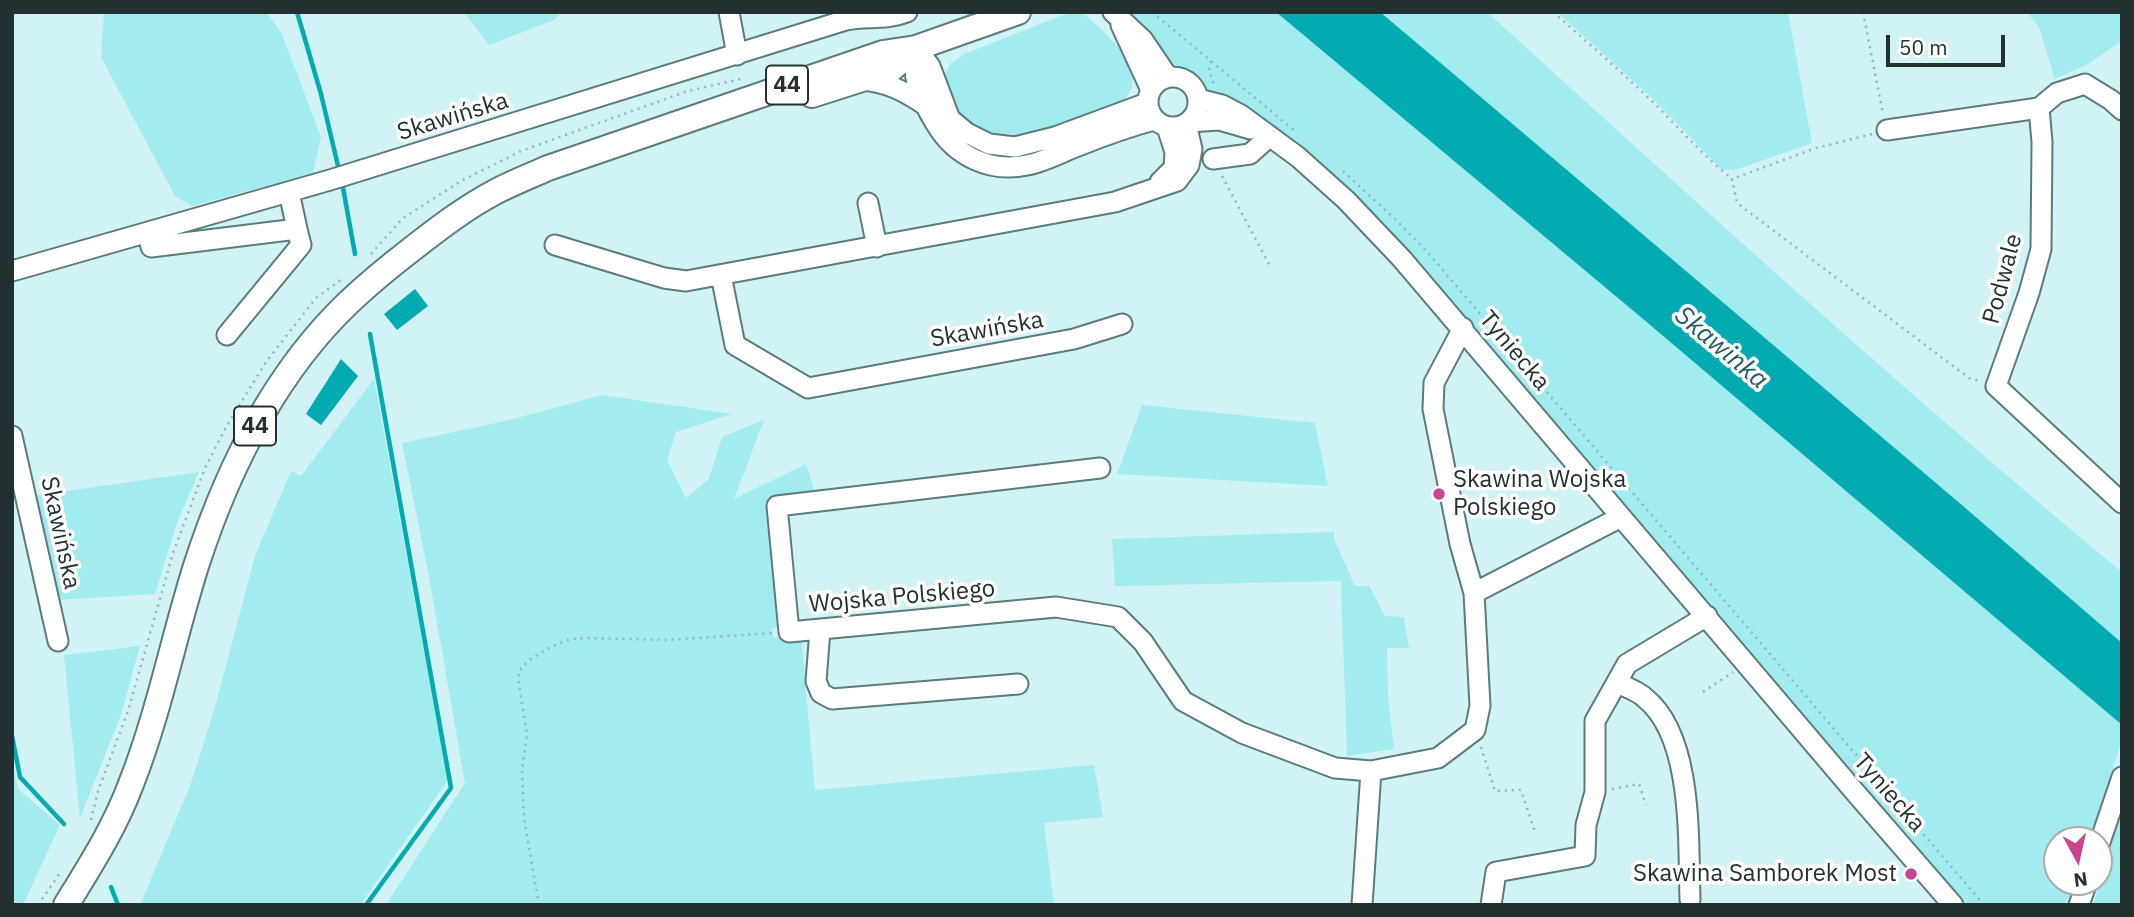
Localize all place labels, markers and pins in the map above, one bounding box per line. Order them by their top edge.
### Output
place label: Skawina Wojska Polskiego [1453,466,1626,522]
marker: Skawina Wojska Polskiego [1431,486,1447,502]
place label: Skawina Samborek Most [1633,860,1897,888]
marker: Skawina Samborek Most [1903,866,1919,882]

